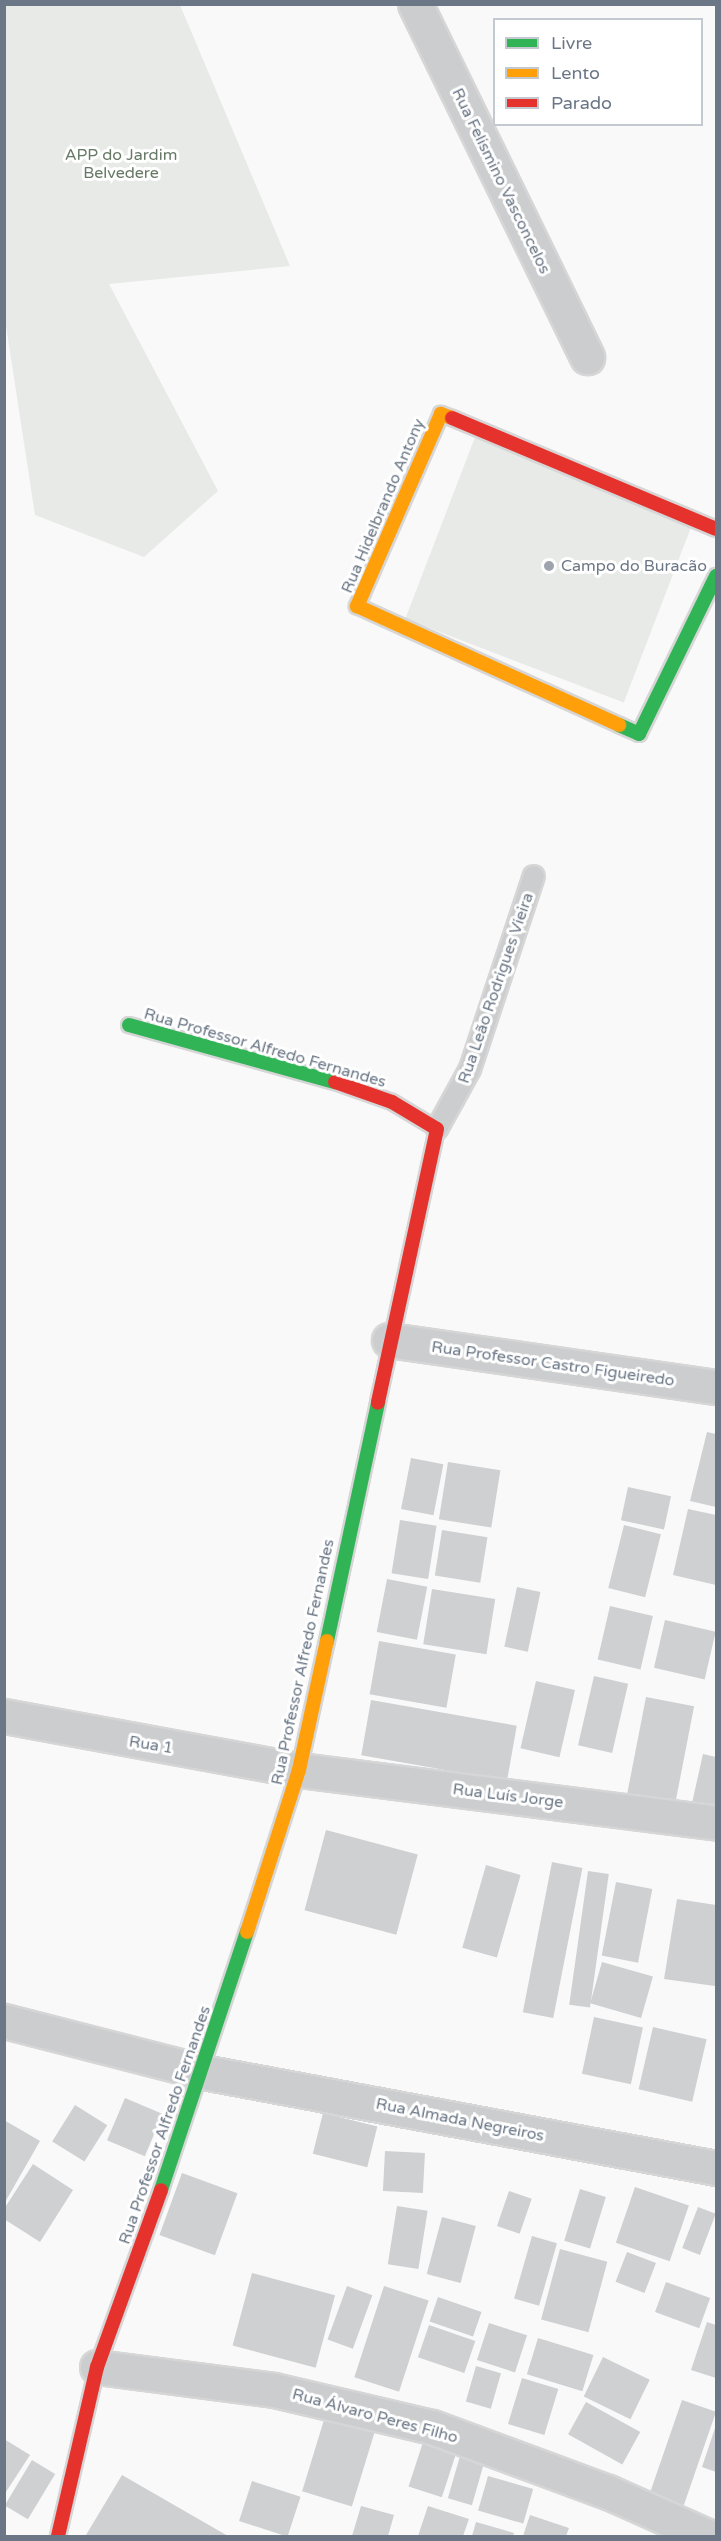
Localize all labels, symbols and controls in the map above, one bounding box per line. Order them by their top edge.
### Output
legend [493,18,703,126]
text: Livre [551,32,592,54]
text: Lento [551,62,600,84]
street label: Rua Felismino Vasconcelos [448,85,554,277]
text: Parado [551,92,612,114]
park label: APP do Jardim Belvedere [65,145,177,183]
street label: Rua Hidelbrando Antony [338,416,428,596]
place label: Campo do Buracão [561,556,707,576]
marker: Campo do Buracão [542,559,556,573]
street label: Rua Leão Rodrigues Vieira [454,890,538,1086]
street label: Rua Professor Alfredo Fernandes [142,1004,388,1092]
street label: Rua Professor Castro Figueiredo [430,1337,676,1391]
street label: Rua Professor Alfredo Fernandes [268,1537,338,1787]
street label: Rua 1 [128,1732,174,1758]
street label: Rua Luís Jorge [452,1780,564,1812]
street label: Rua Professor Alfredo Fernandes [115,2003,215,2247]
street label: Rua Almada Negreiros [374,2094,546,2146]
street label: Rua Álvaro Peres Filho [290,2385,460,2447]

